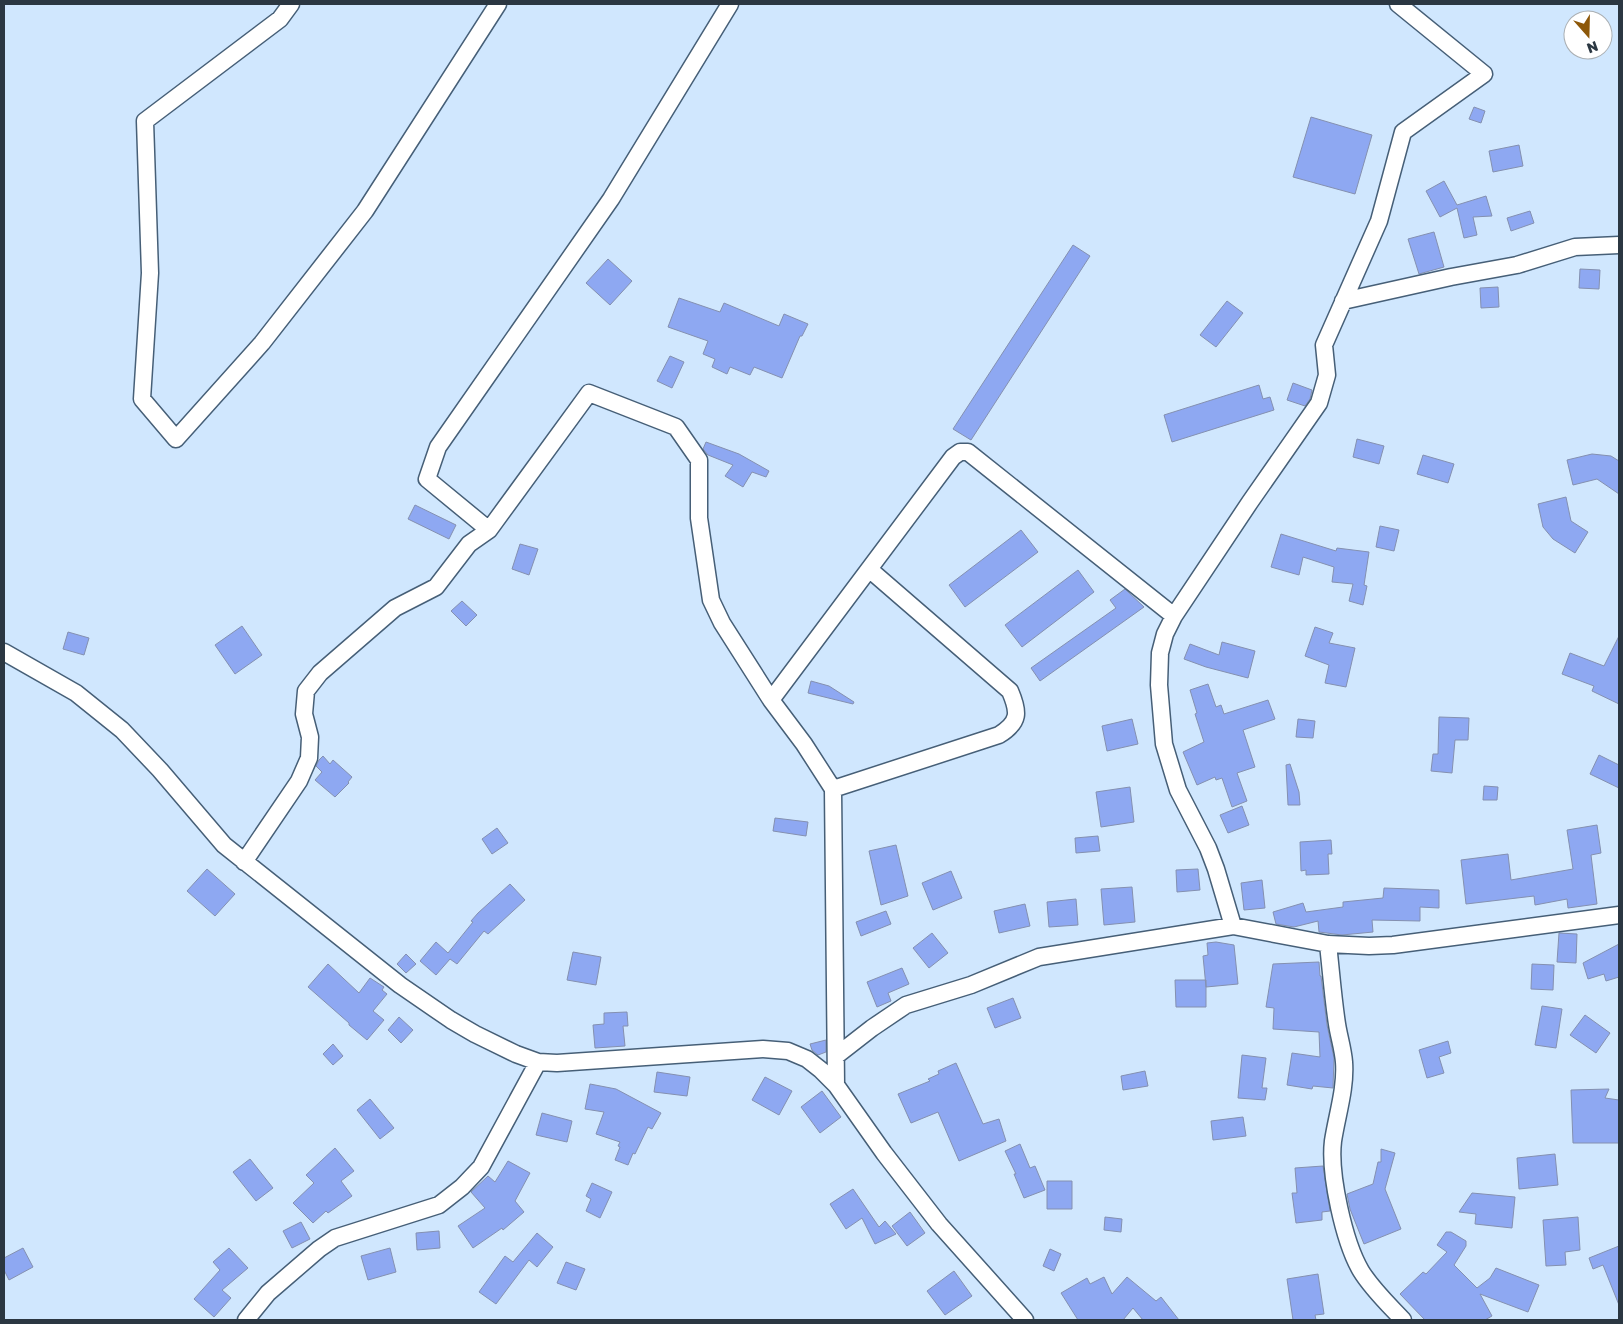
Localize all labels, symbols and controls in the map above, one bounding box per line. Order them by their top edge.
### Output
north arrow [1563,10,1613,60]
text: N [1585,38,1601,57]

